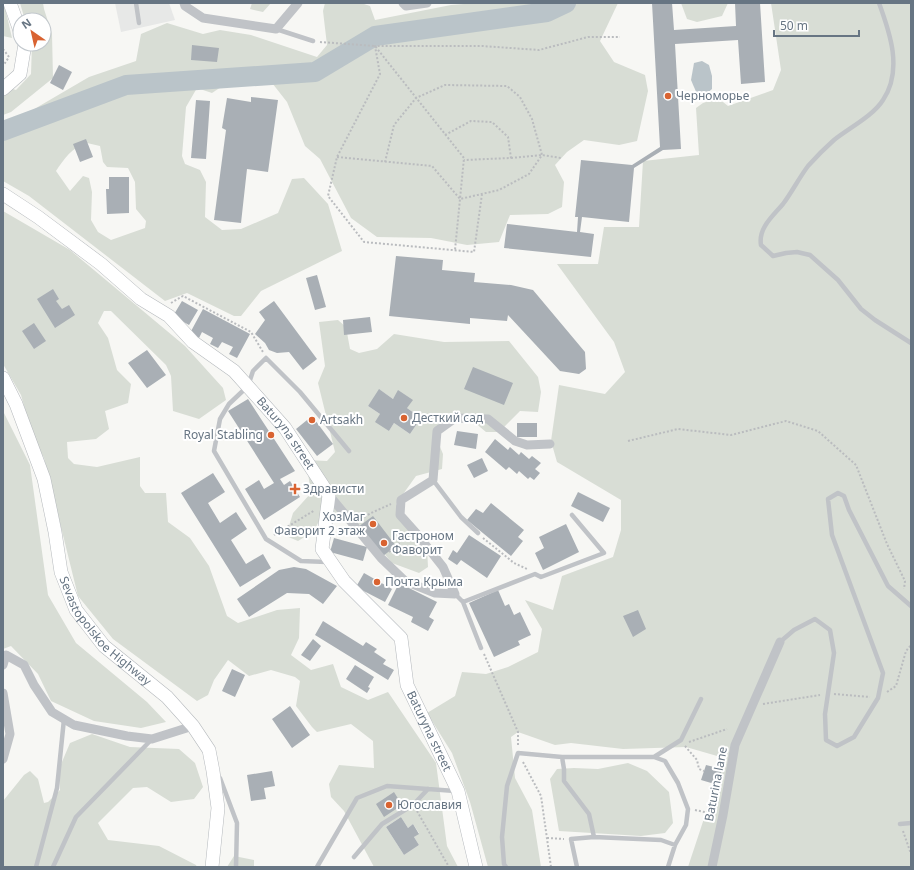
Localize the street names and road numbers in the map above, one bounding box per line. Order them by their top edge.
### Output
street label: Baturyna street [253,393,319,473]
street label: Sevastopolskoe Highway [56,574,156,690]
street label: Baturyna street [403,688,456,774]
street label: Baturina lane [700,745,731,823]

